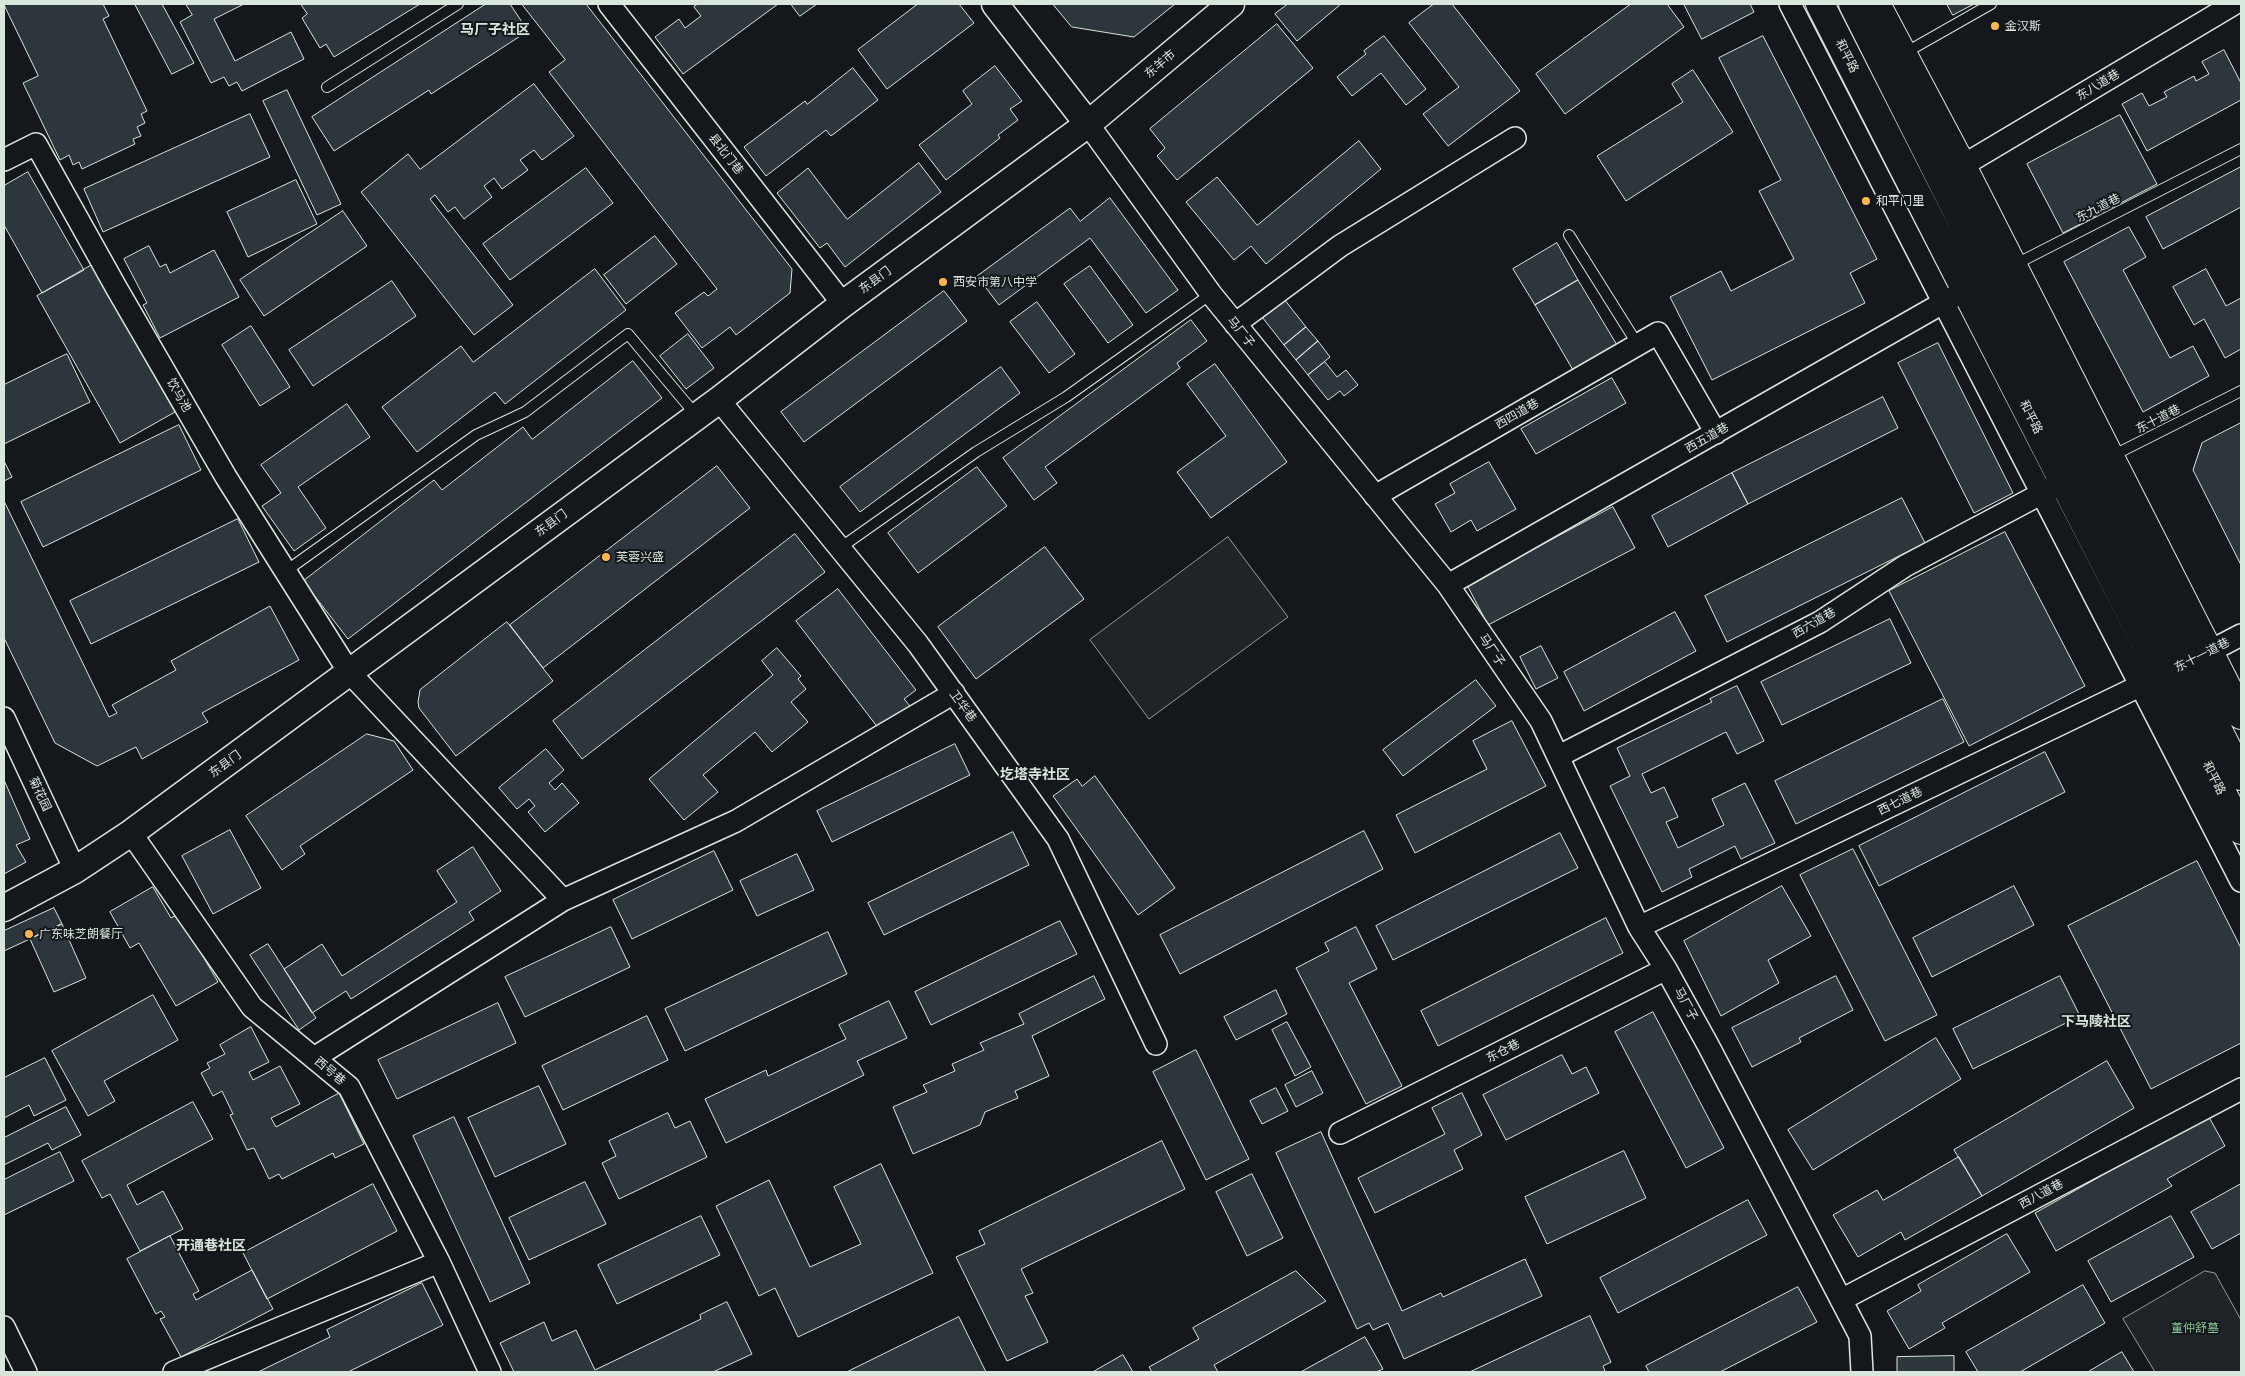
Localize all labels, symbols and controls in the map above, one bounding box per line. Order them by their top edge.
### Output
place label: 金汉斯 [2005,19,2041,33]
marker: 金汉斯 [1989,20,2001,32]
district label: 马厂子社区 [460,21,530,37]
street label: 和平路 [1832,37,1862,75]
street label: 东羊市 [1142,47,1178,81]
street label: 东八道巷 [2074,66,2122,104]
street label: 县北门巷 [706,131,746,177]
street label: 东九道巷 [2073,191,2123,225]
place label: 和平门里 [1876,194,1924,208]
marker: 和平门里 [1860,195,1872,207]
street label: 东县门 [856,264,894,296]
place label: 西安市第八中学 [953,275,1037,289]
marker: 西安市第八中学 [937,276,949,288]
street label: 马厂子 [1224,313,1258,351]
street label: 饮马池 [164,376,194,414]
street label: 西四道巷 [1493,396,1541,432]
street label: 和平路 [2016,398,2046,436]
street label: 东十道巷 [2133,402,2183,436]
street label: 西五道巷 [1683,420,1731,456]
street label: 东县门 [532,507,570,539]
place label: 芙蓉兴盛 [616,550,664,564]
marker: 芙蓉兴盛 [600,551,612,563]
street label: 西六道巷 [1790,605,1838,641]
street label: 马厂子 [1476,631,1508,669]
street label: 东十一道巷 [2172,635,2232,675]
street label: 卫华巷 [947,687,979,725]
street label: 东县门 [206,748,244,780]
street label: 和平路 [2199,759,2229,797]
district label: 圪塔寺社区 [1000,766,1070,782]
street label: 菊花园 [26,775,54,813]
street label: 西七道巷 [1875,784,1925,818]
place label: 广东味芝朗餐厅 [39,927,123,941]
marker: 广东味芝朗餐厅 [23,928,35,940]
street label: 马厂子 [1671,985,1701,1023]
district label: 下马陵社区 [2061,1013,2131,1029]
street label: 东仓巷 [1484,1036,1522,1066]
street label: 西号巷 [312,1054,348,1088]
street label: 西八道巷 [2016,1176,2066,1212]
district label: 开通巷社区 [176,1237,246,1253]
park label: 董仲舒墓 [2171,1321,2219,1335]

